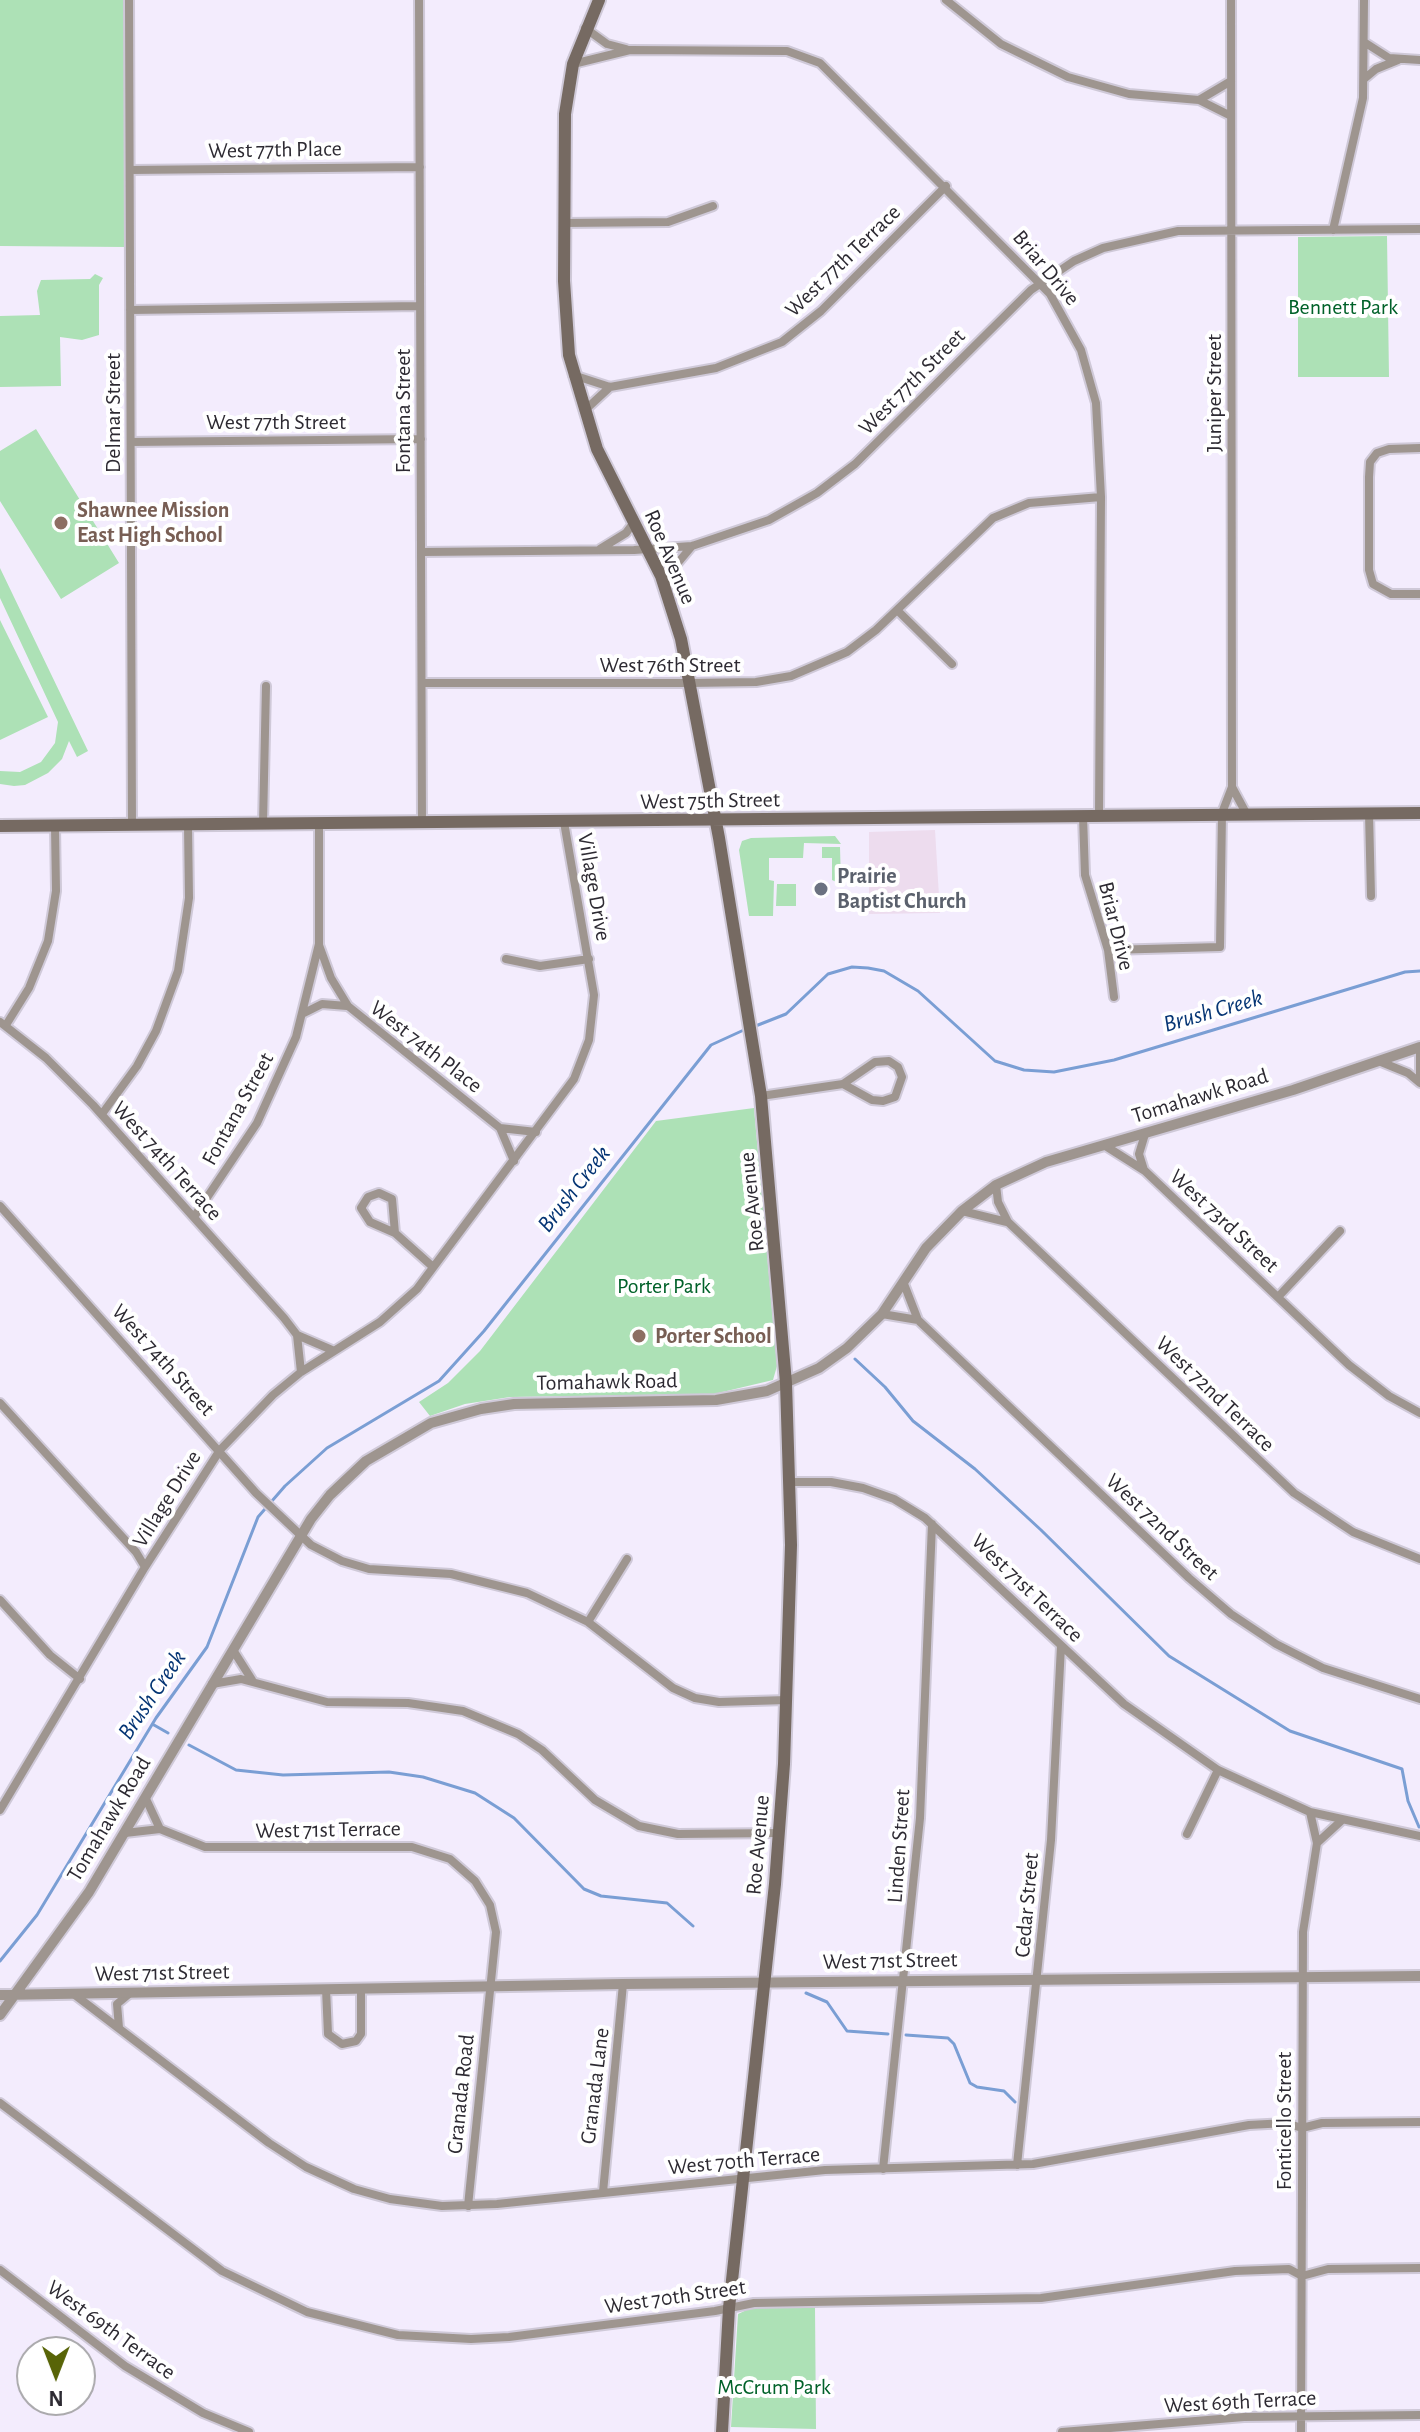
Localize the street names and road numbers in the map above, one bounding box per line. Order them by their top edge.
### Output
street label: West 77th Place [208,136,342,164]
street label: West 77th Terrace [780,199,906,323]
street label: Briar Drive [1007,225,1085,311]
street label: West 77th Street [853,323,971,441]
street label: Juniper Street [1201,334,1227,452]
street label: Fontana Street [390,349,416,473]
street label: Delmar Street [100,353,126,473]
street label: West 77th Street [206,409,346,435]
street label: Roe Avenue [638,506,702,608]
street label: West 76th Street [600,652,740,678]
street label: West 75th Street [640,787,780,815]
street label: Village Drive [572,831,616,943]
street label: Briar Drive [1092,879,1140,973]
street label: West 74th Place [365,995,487,1099]
street label: Fontana Street [196,1048,280,1170]
street label: Tomahawk Road [1129,1063,1271,1129]
street label: West 74th Terrace [106,1096,228,1226]
street label: Roe Avenue [734,1151,770,1253]
street label: West 73rd Street [1164,1164,1284,1278]
street label: West 74th Street [106,1299,220,1421]
street label: West 72nd Terrace [1150,1331,1280,1457]
street label: Tomahawk Road [536,1368,678,1396]
street label: Village Drive [127,1446,207,1552]
street label: West 72nd Street [1100,1468,1224,1586]
street label: West 71st Terrace [966,1528,1088,1648]
street label: Tomahawk Road [61,1752,157,1886]
street label: Linden Street [882,1788,916,1904]
street label: Roe Avenue [740,1794,776,1896]
street label: West 71st Terrace [255,1816,401,1844]
street label: Cedar Street [1009,1852,1045,1958]
street label: West 71st Street [822,1947,958,1975]
street label: West 71st Street [94,1959,230,1987]
street label: Granada Lane [575,2026,615,2146]
street label: Granada Road [442,2033,480,2155]
street label: Fonticello Street [1271,2052,1297,2190]
street label: West 70th Terrace [667,2141,821,2181]
street label: West 69th Terrace [42,2274,180,2386]
street label: West 70th Street [603,2274,747,2320]
street label: West 69th Terrace [1163,2385,1317,2419]

